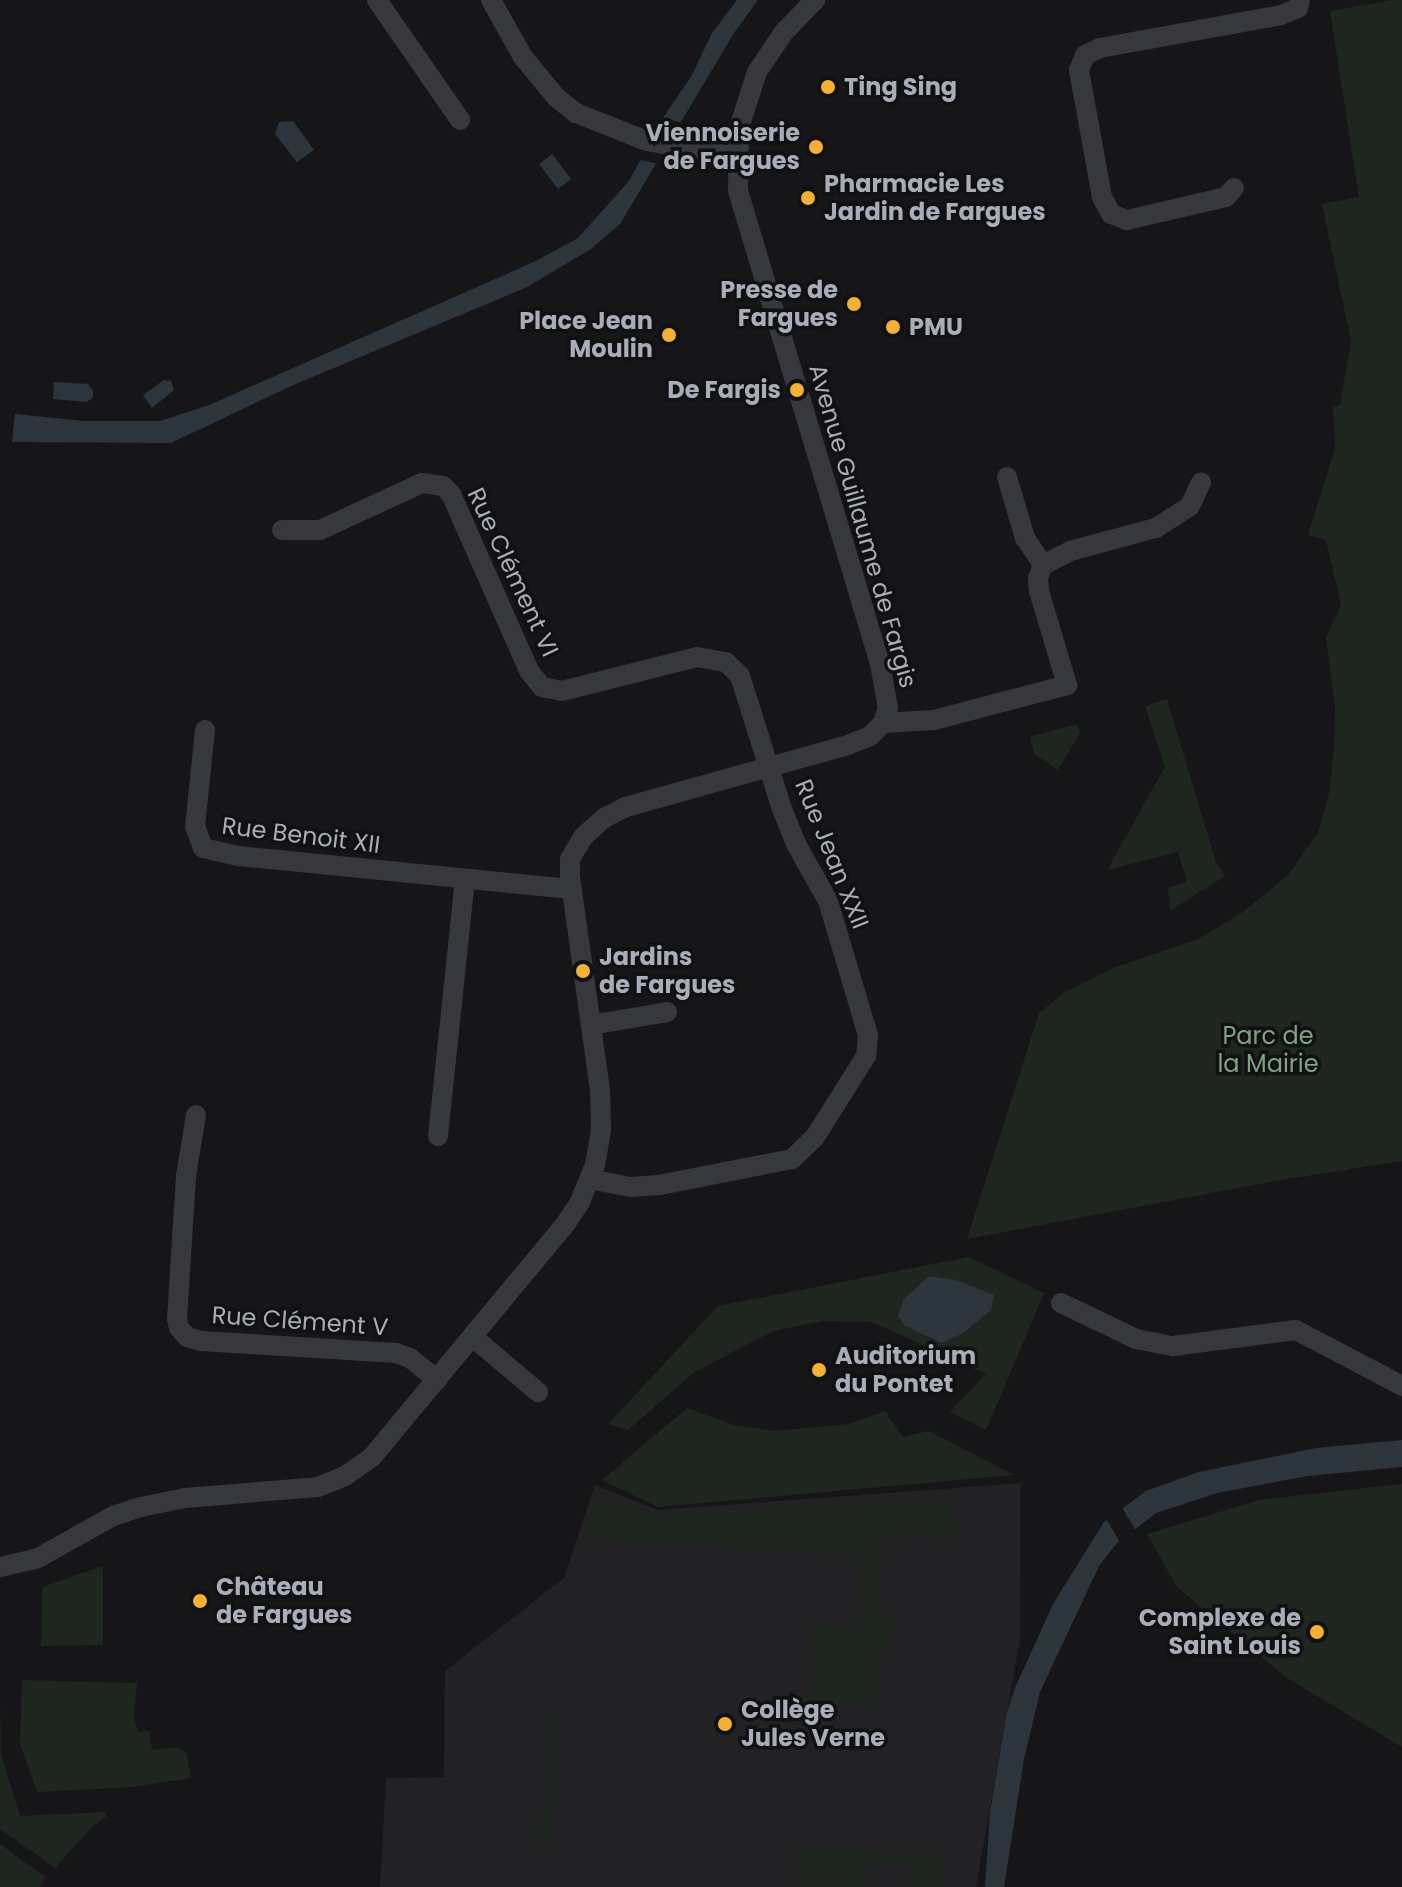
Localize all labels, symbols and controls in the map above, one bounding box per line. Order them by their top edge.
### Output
place label: Ting Sing [844,73,957,101]
marker: Ting Sing [819,78,837,96]
place label: Viennoiserie de Fargues [646,119,800,175]
marker: Viennoiserie de Fargues [807,138,825,156]
place label: Pharmacie Les Jardin de Fargues [824,170,1046,226]
marker: Pharmacie Les Jardin de Fargues [799,189,817,207]
place label: Presse de Fargues [720,276,838,332]
marker: Presse de Fargues [845,295,863,313]
place label: Place Jean Moulin [519,307,653,363]
place label: PMU [909,313,963,341]
marker: PMU [884,318,902,336]
marker: Place Jean Moulin [660,326,678,344]
street label: Avenue Guillaume de Fargis [803,361,923,691]
place label: De Fargis [667,376,781,404]
marker: De Fargis [788,381,806,399]
street label: Rue Clément VI [461,483,565,661]
street label: Rue Jean XXII [789,775,875,933]
street label: Rue Benoit XII [220,811,382,859]
place label: Jardins de Fargues [599,943,736,999]
marker: Jardins de Fargues [574,962,592,980]
park label: Parc de la Mairie [1217,1022,1319,1078]
street label: Rue Clément V [211,1300,389,1342]
place label: Auditorium du Pontet [835,1342,976,1398]
marker: Auditorium du Pontet [810,1361,828,1379]
place label: Château de Fargues [216,1573,353,1629]
marker: Château de Fargues [191,1592,209,1610]
place label: Complexe de Saint Louis [1139,1604,1301,1660]
marker: Complexe de Saint Louis [1308,1623,1326,1641]
place label: Collège Jules Verne [741,1696,885,1752]
marker: Collège Jules Verne [716,1715,734,1733]

